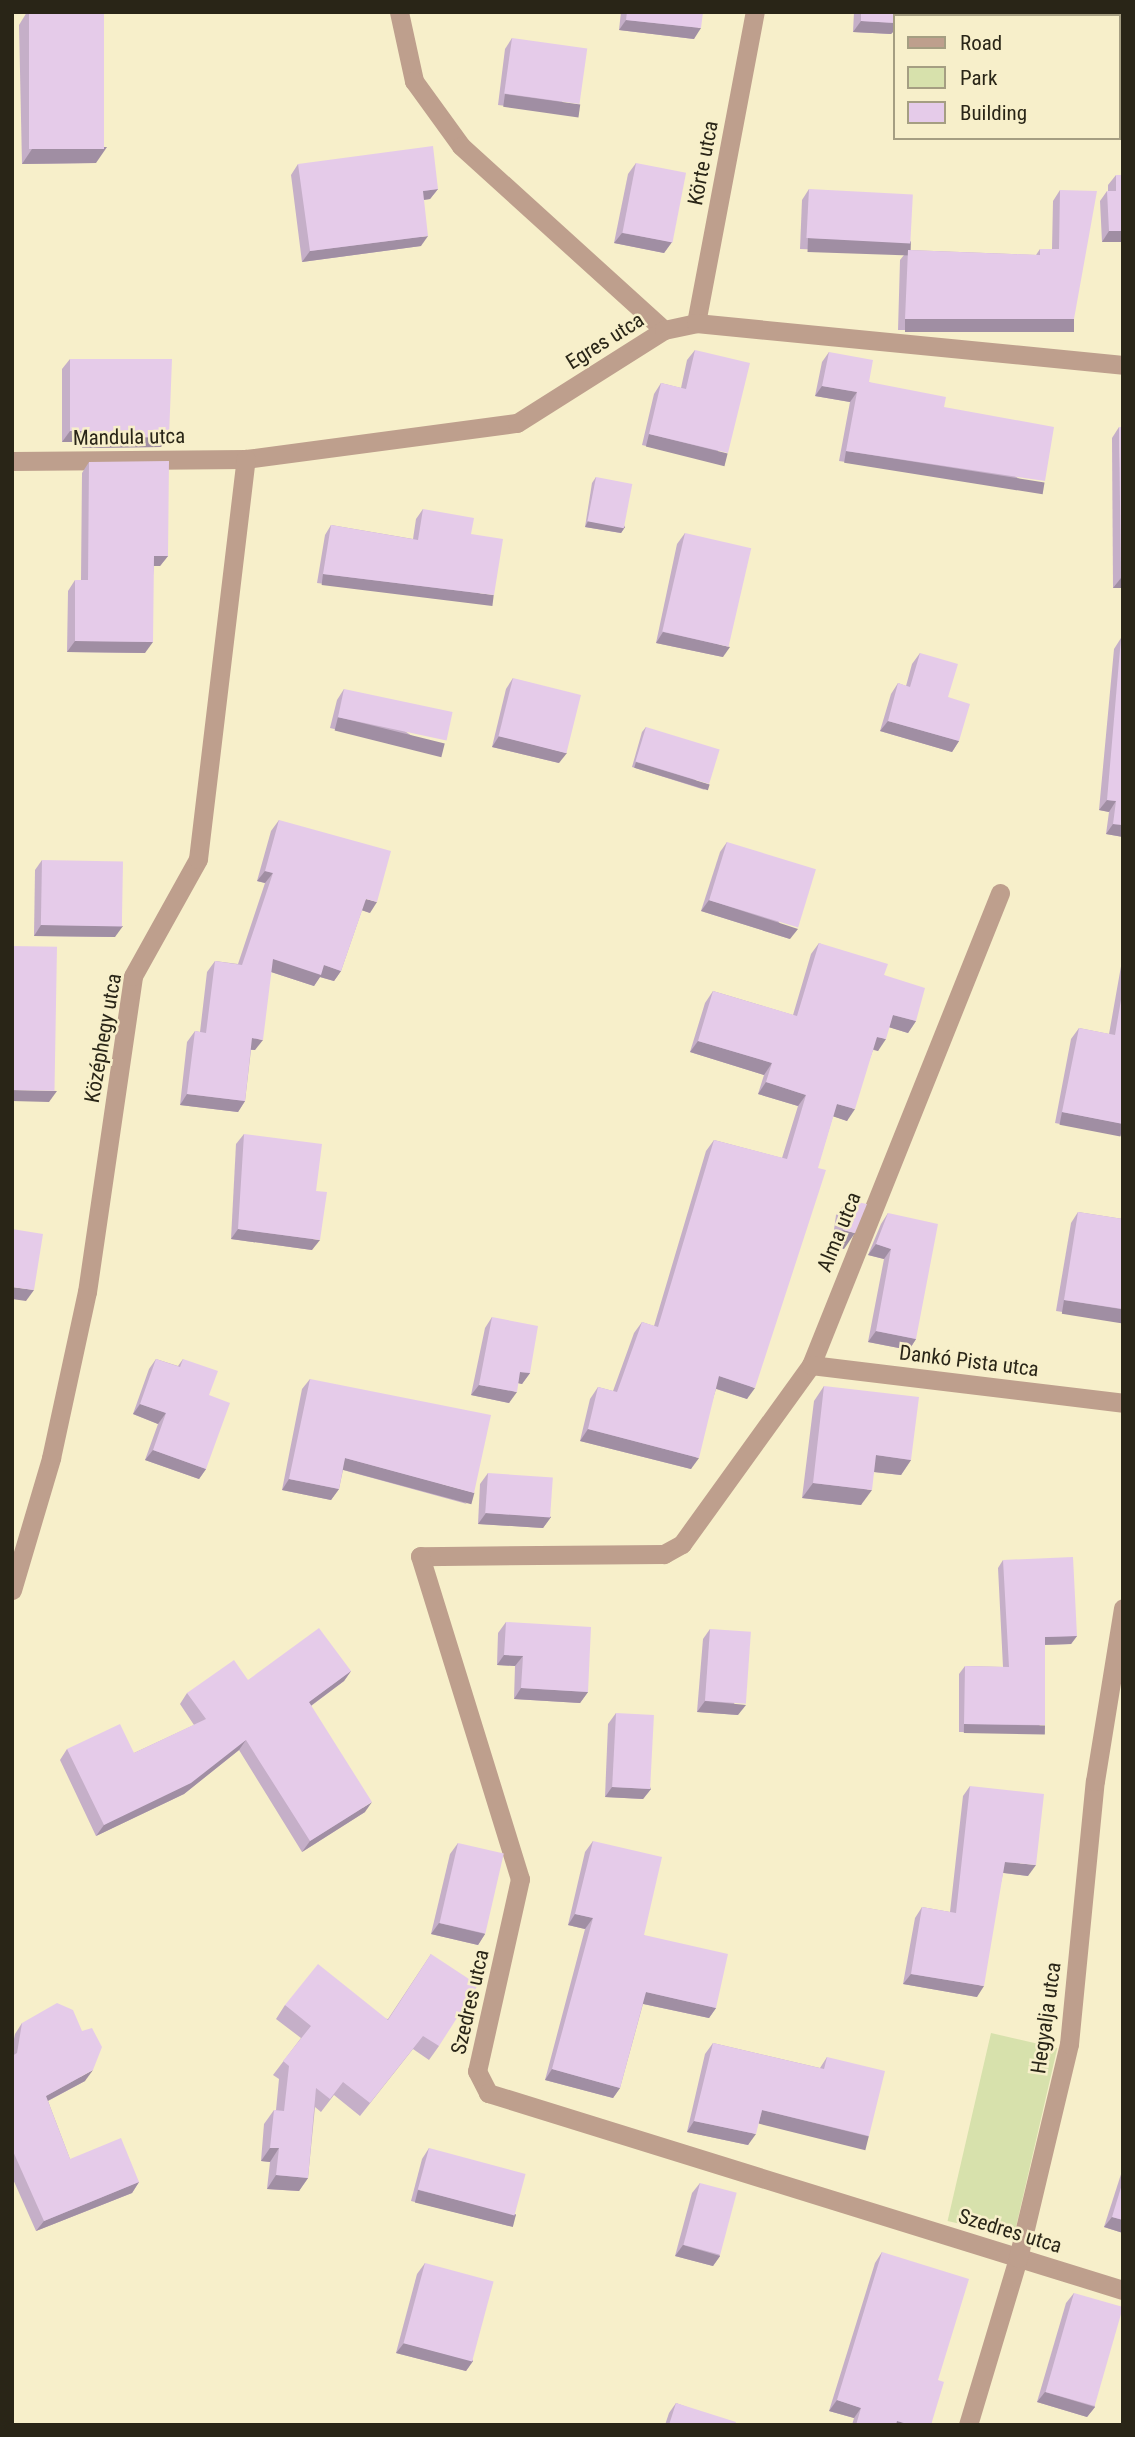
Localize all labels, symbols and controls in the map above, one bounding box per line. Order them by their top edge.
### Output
legend [894,14,1121,140]
text: Road [960,31,1002,55]
text: Park [960,66,997,90]
text: Building [960,101,1027,125]
street label: Körte utca [682,119,724,207]
street label: Egres utca [561,307,649,375]
street label: Mandula utca [73,423,185,451]
street label: Középhegy utca [79,971,127,1105]
street label: Alma utca [812,1188,866,1276]
street label: Dankó Pista utca [898,1340,1040,1382]
street label: Szedres utca [446,1947,494,2057]
street label: Hegyalja utca [1026,1961,1066,2075]
street label: Szedres utca [955,2203,1065,2259]

